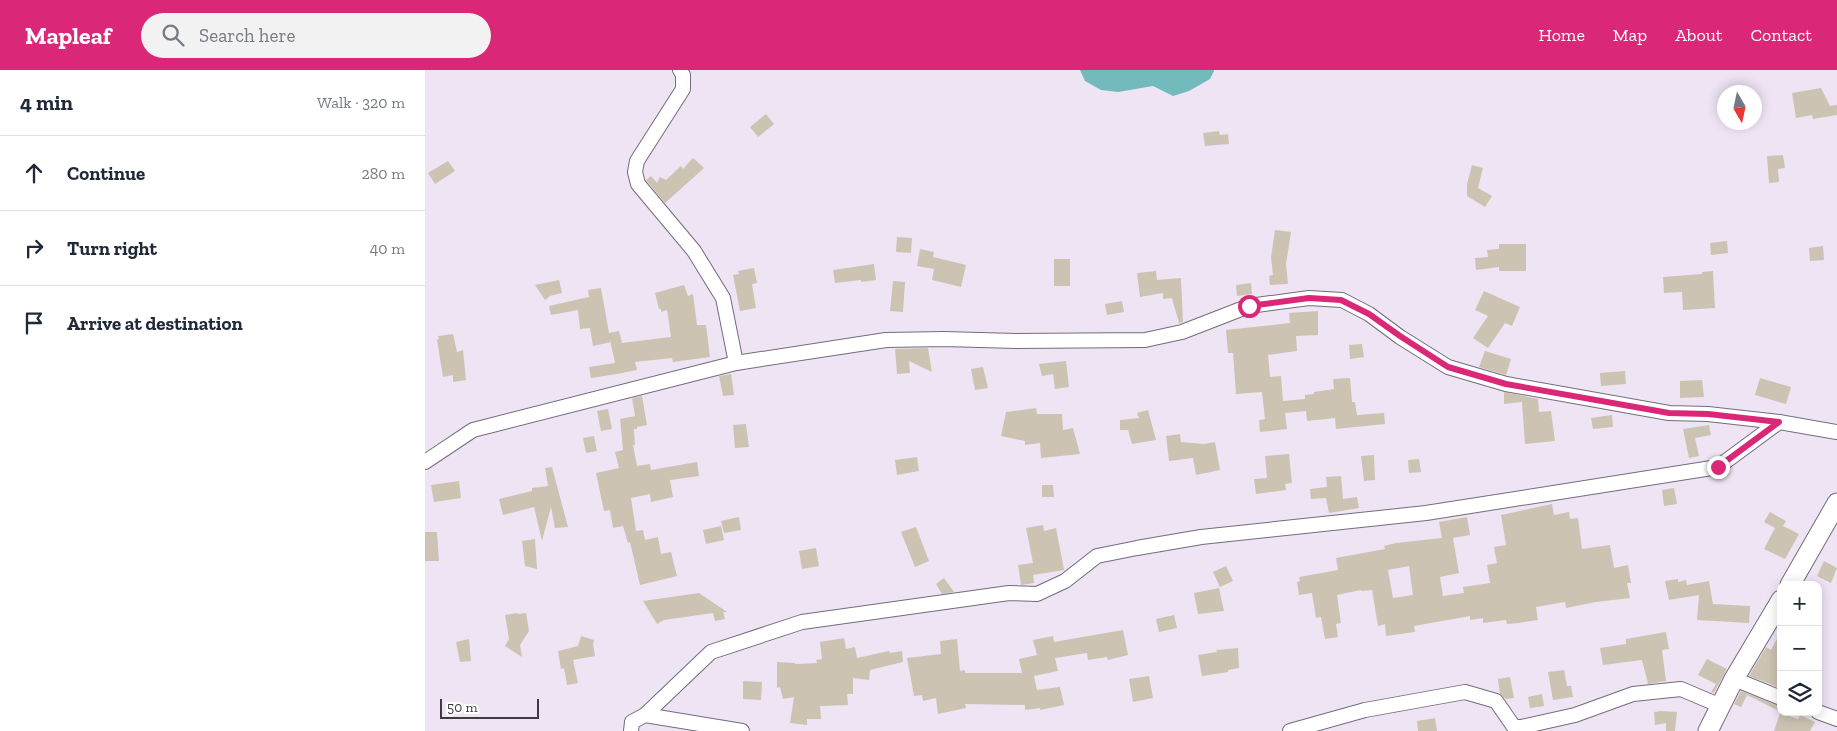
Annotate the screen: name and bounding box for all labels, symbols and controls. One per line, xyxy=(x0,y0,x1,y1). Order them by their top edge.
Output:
search box xyxy=(141,13,491,58)
text: Mapleaf xyxy=(25,21,111,50)
icon: search xyxy=(159,21,187,49)
text: Search here xyxy=(199,24,295,47)
text: Home xyxy=(1538,24,1585,46)
text: Map xyxy=(1613,24,1647,46)
text: About xyxy=(1675,24,1722,46)
text: Contact xyxy=(1750,24,1812,46)
north arrow xyxy=(1717,85,1762,130)
text: 4 min xyxy=(20,90,73,115)
text: Walk · 320 m xyxy=(317,93,405,112)
icon: ahead xyxy=(20,159,48,187)
text: Continue xyxy=(67,162,145,185)
text: 280 m xyxy=(361,164,405,183)
icon: right xyxy=(20,234,48,262)
text: Turn right xyxy=(67,237,157,260)
text: 40 m xyxy=(370,239,405,258)
route start xyxy=(1238,295,1261,318)
icon: arrive xyxy=(20,309,48,337)
text: Arrive at destination xyxy=(67,312,243,335)
route end xyxy=(1707,456,1730,479)
map controls xyxy=(1777,581,1822,716)
button: + xyxy=(1777,581,1822,626)
button: − xyxy=(1777,626,1822,671)
button: layers xyxy=(1777,671,1822,716)
scale bar xyxy=(440,696,539,719)
text: 50 m xyxy=(447,699,478,716)

